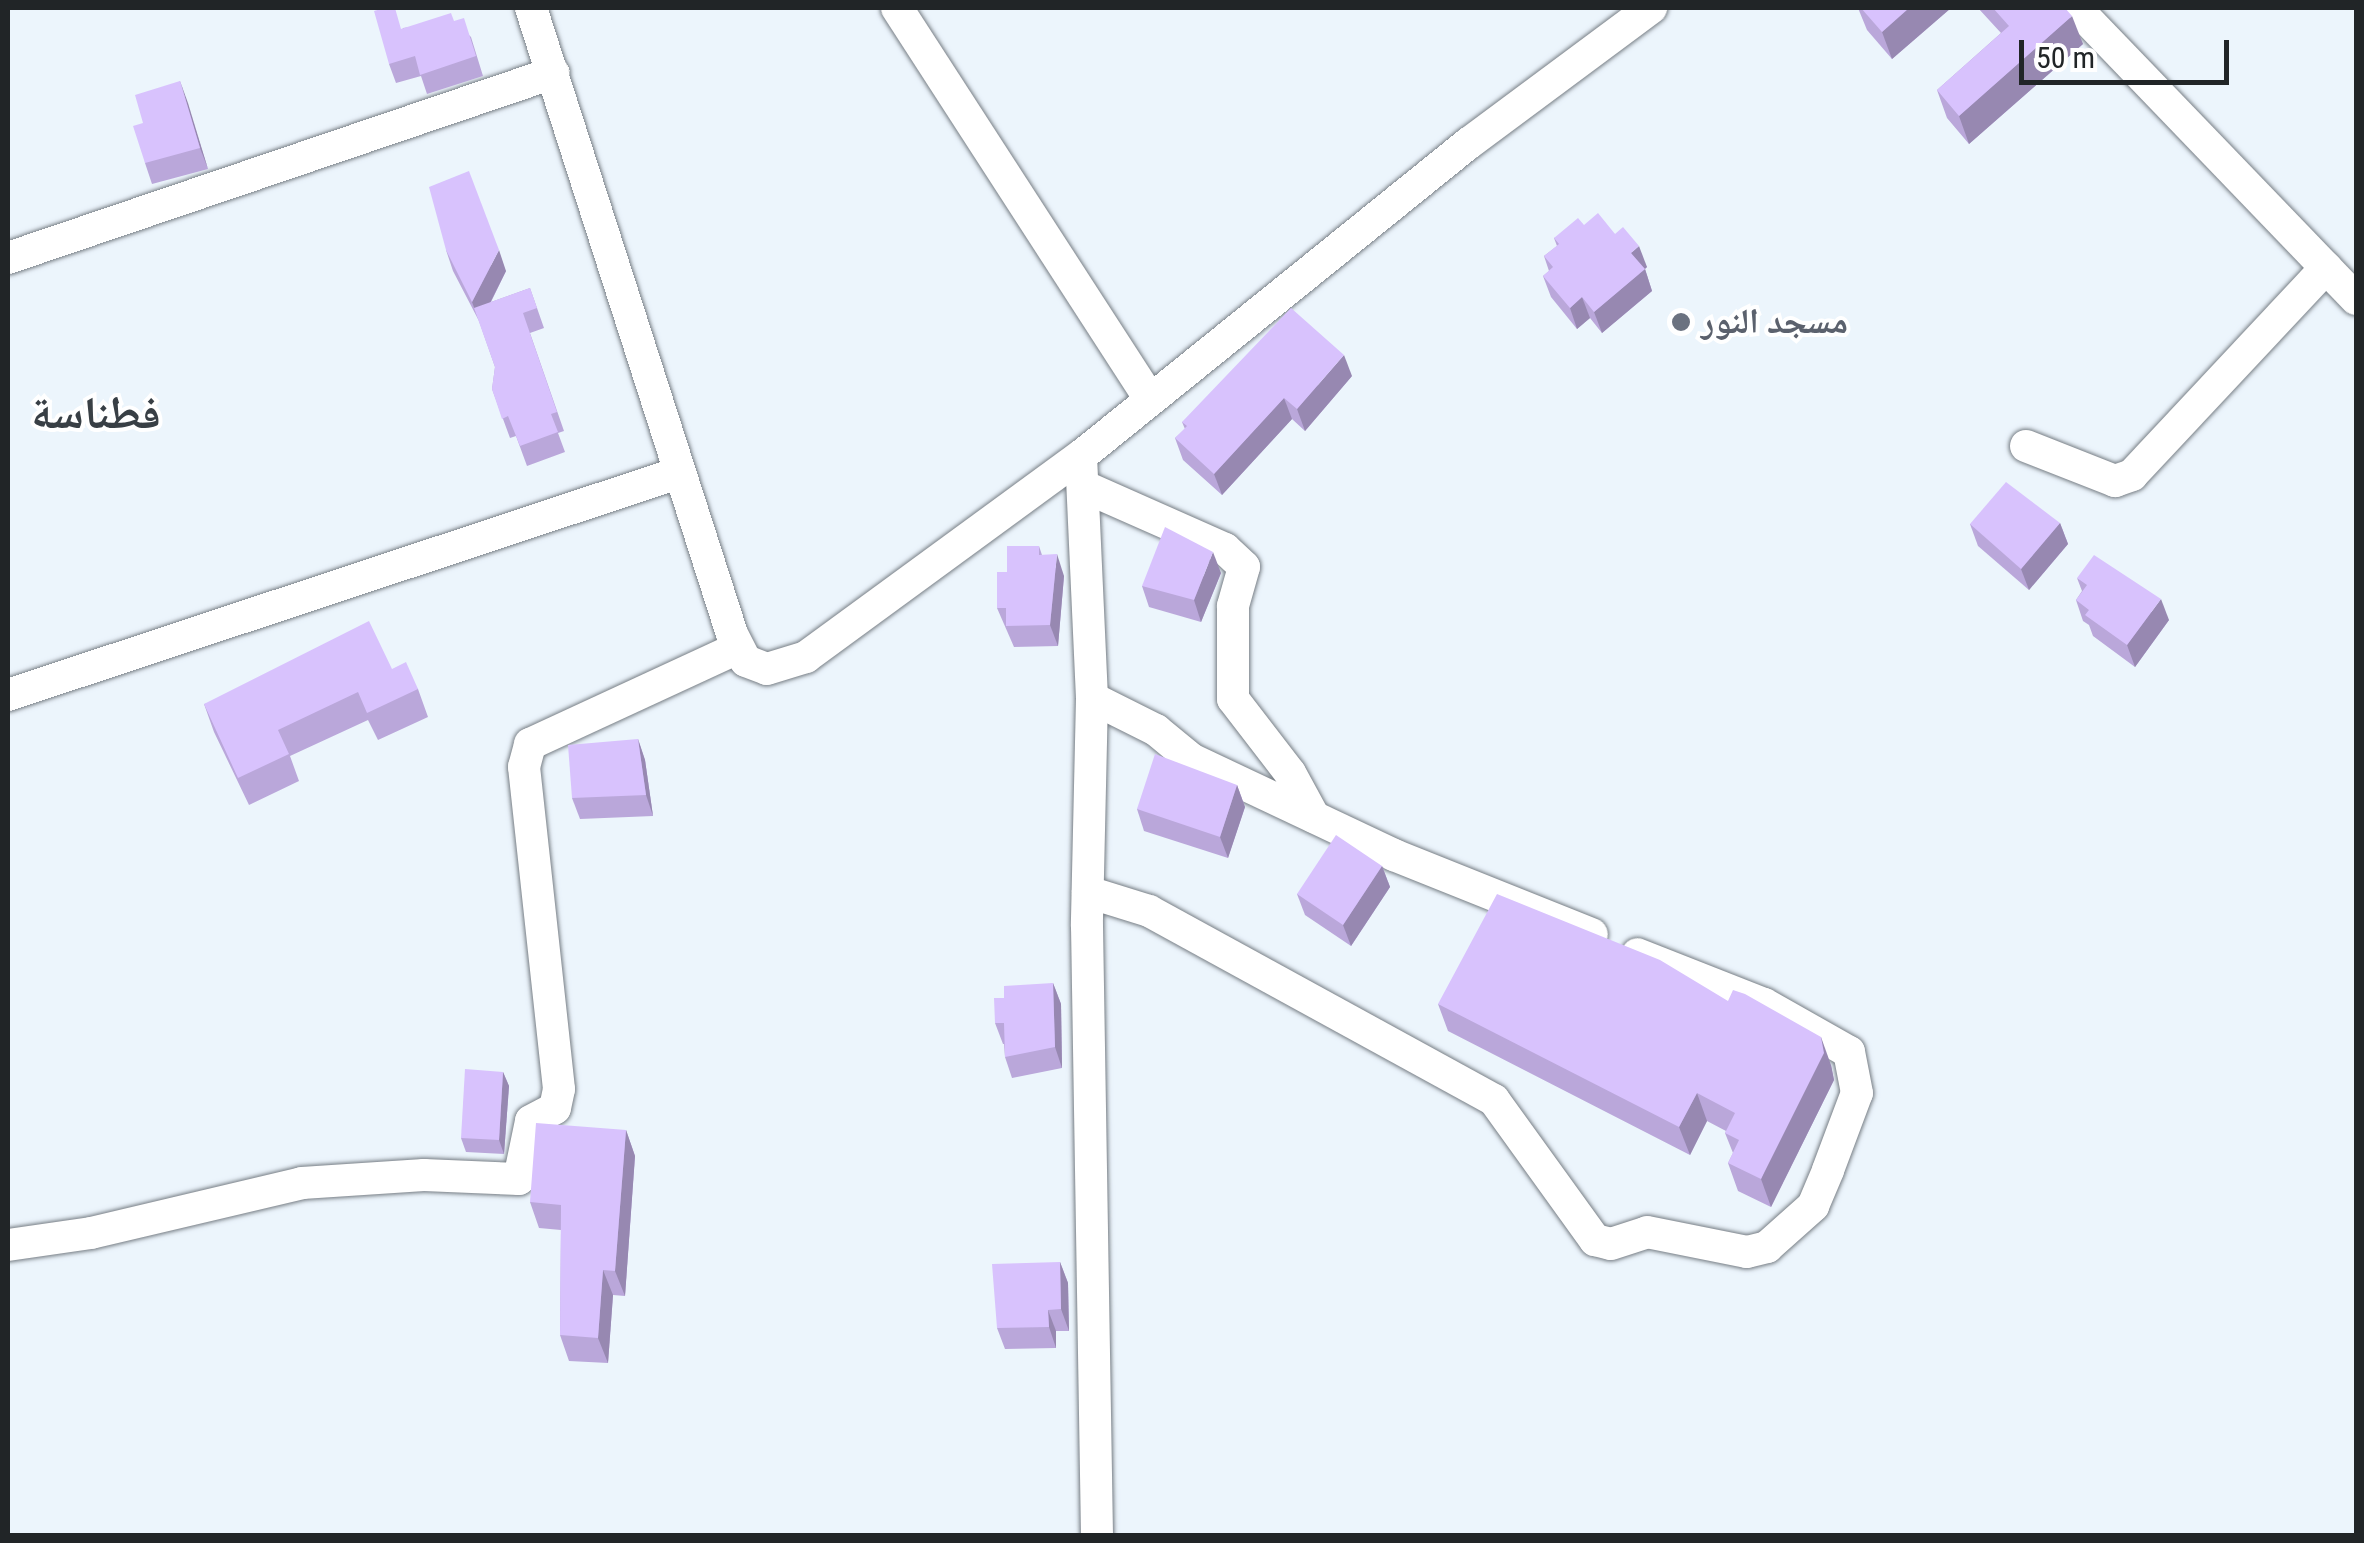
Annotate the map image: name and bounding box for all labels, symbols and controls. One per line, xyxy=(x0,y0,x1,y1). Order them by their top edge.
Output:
scale bar xyxy=(2024,20,2234,82)
text: 50 m xyxy=(2036,40,2095,75)
place label: مسجد النور xyxy=(1701,301,1848,343)
marker: مسجد النور xyxy=(1670,311,1692,333)
district label: فطناسة xyxy=(31,386,161,440)

